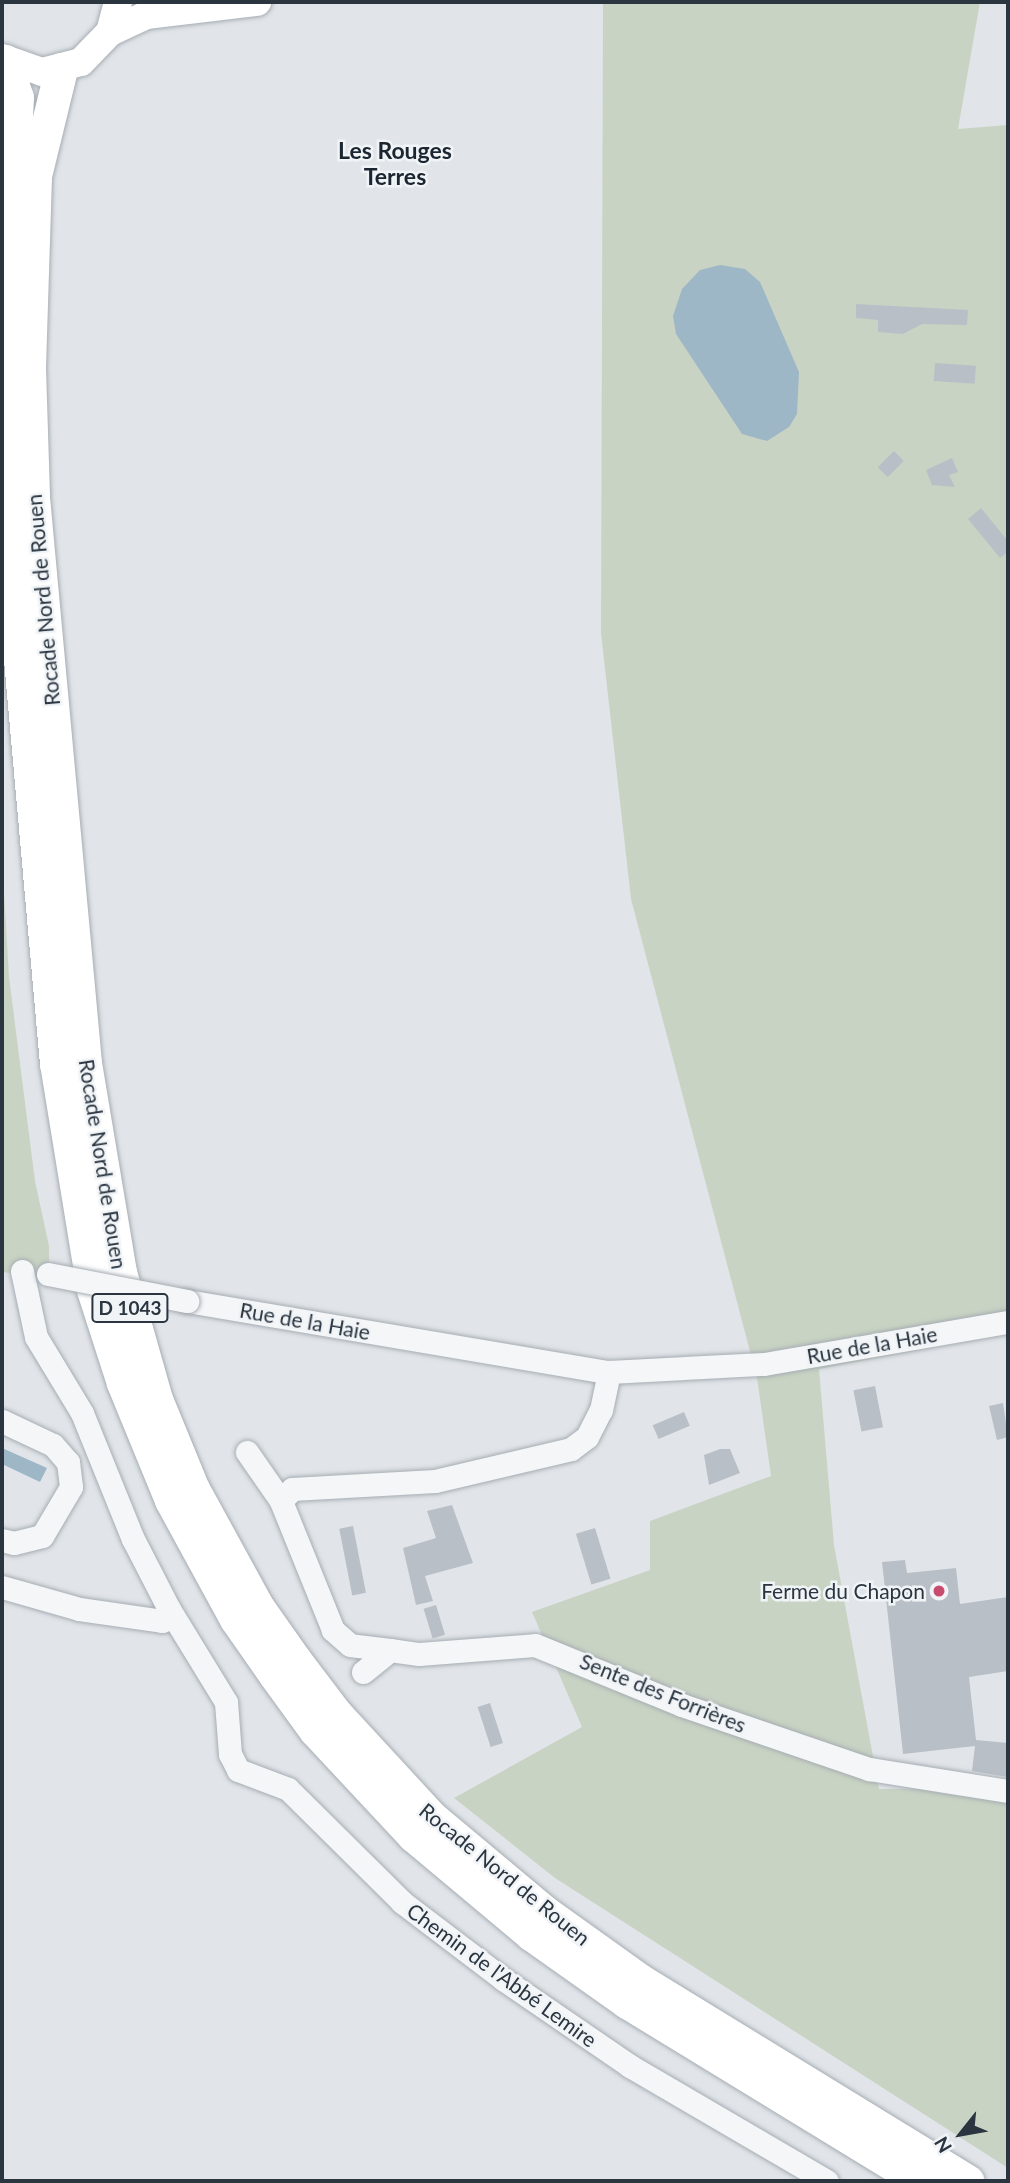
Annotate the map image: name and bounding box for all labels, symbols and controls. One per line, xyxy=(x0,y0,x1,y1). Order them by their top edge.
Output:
district label: Les Rouges Terres xyxy=(338,136,452,190)
street label: Rocade Nord de Rouen xyxy=(21,493,65,707)
street label: Rocade Nord de Rouen xyxy=(74,1057,132,1271)
road number: D 1043 xyxy=(90,1292,170,1324)
street label: Rue de la Haie xyxy=(238,1297,372,1345)
street label: Rue de la Haie xyxy=(805,1321,939,1369)
place label: Ferme du Chapon xyxy=(761,1578,925,1604)
marker: Ferme du Chapon xyxy=(931,1583,947,1599)
street label: Sente des Forrières xyxy=(576,1648,750,1738)
street label: Rocade Nord de Rouen xyxy=(415,1797,595,1951)
street label: Chemin de l'Abbé Lemire xyxy=(402,1898,602,2052)
north arrow xyxy=(926,2099,996,2169)
text: N xyxy=(929,2133,956,2157)

